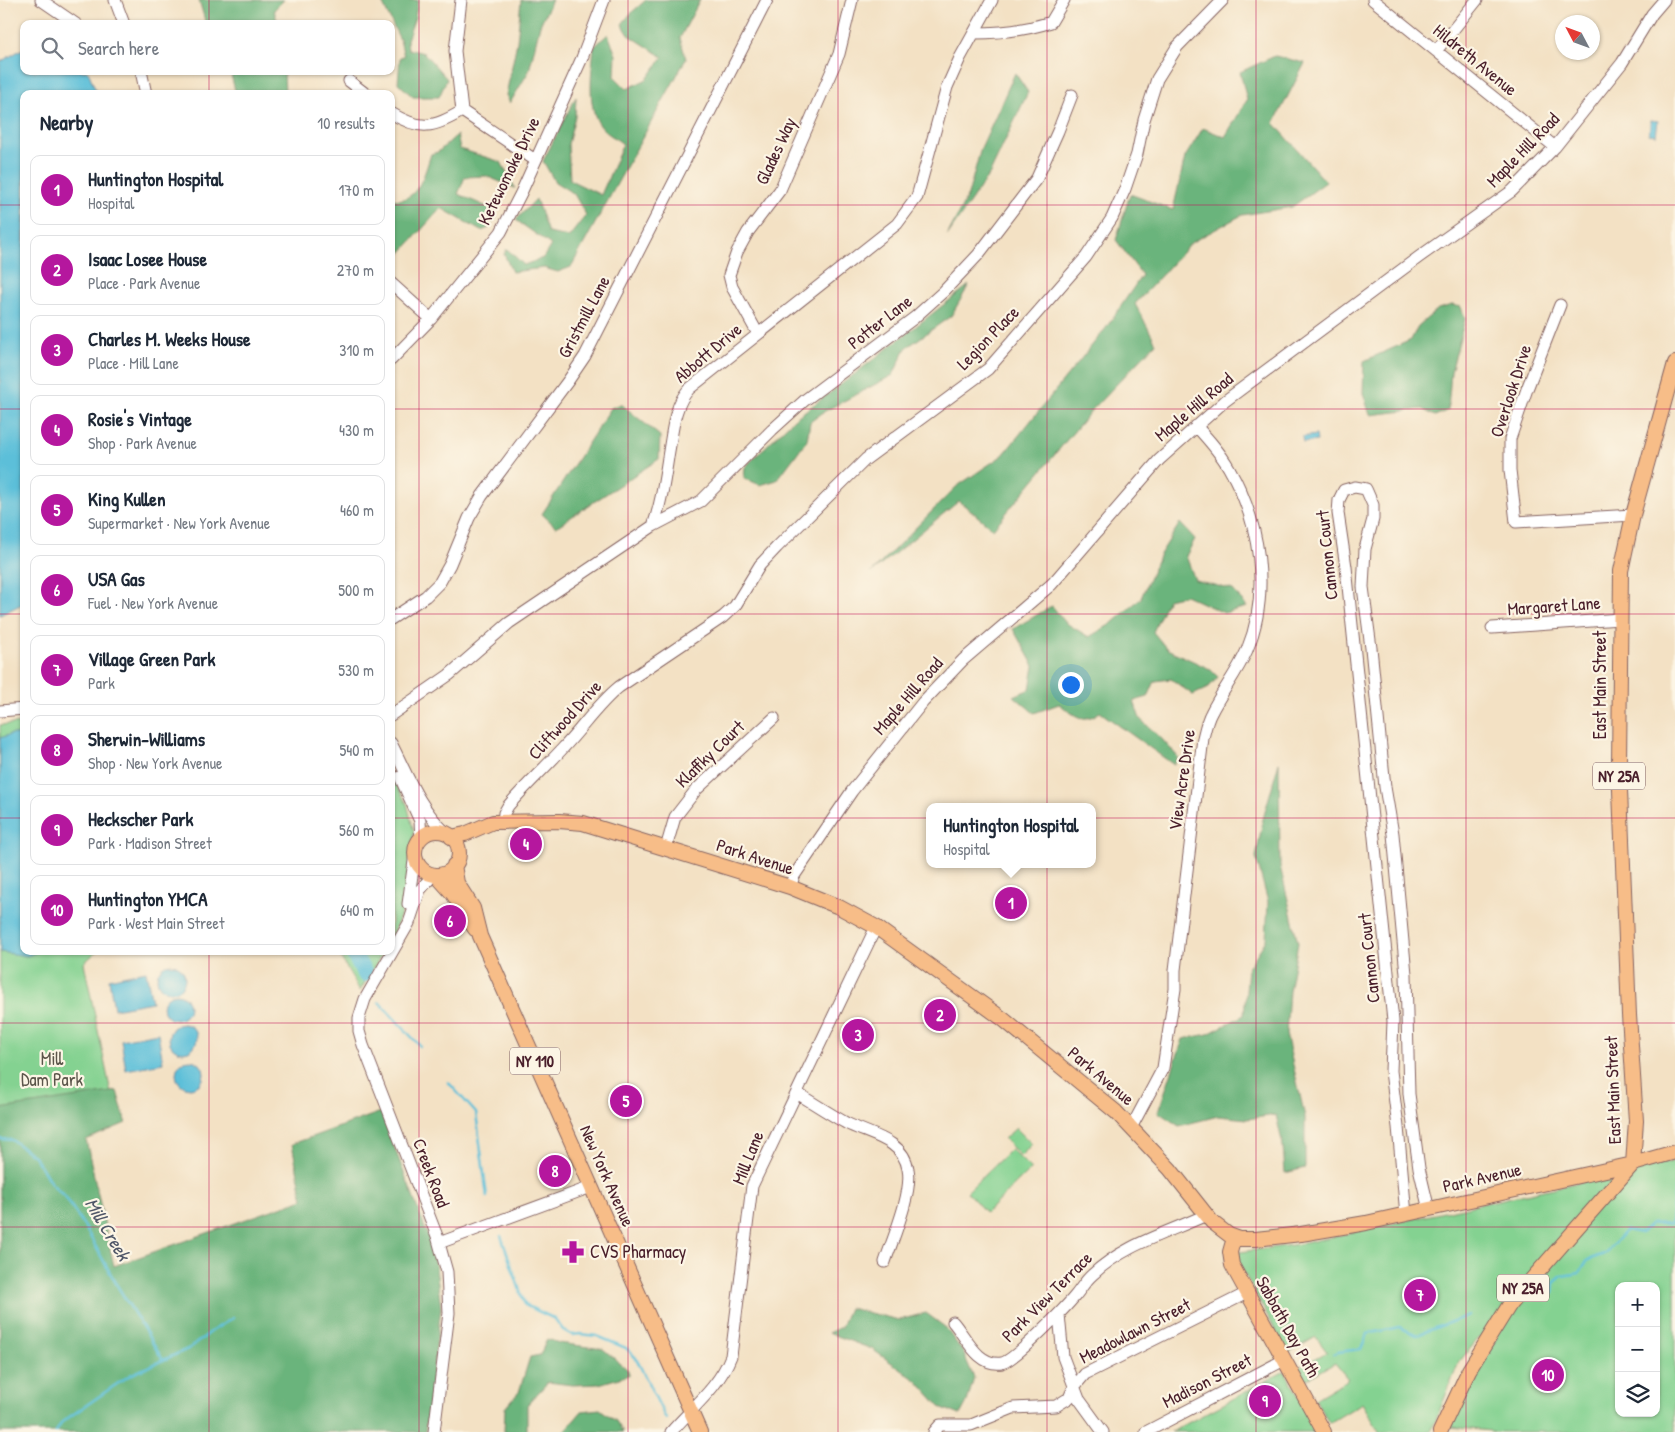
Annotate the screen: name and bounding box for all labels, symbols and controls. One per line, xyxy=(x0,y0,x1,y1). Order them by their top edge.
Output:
north arrow xyxy=(1555,15,1600,60)
street label: Hildreth Avenue xyxy=(1428,18,1523,101)
search box xyxy=(20,20,395,75)
icon: search xyxy=(38,34,66,62)
text: Search here xyxy=(78,35,159,61)
street label: Maple Hill Road xyxy=(1481,107,1565,193)
text: Nearby xyxy=(40,108,93,137)
text: 10 results xyxy=(317,112,375,134)
street label: Ketewomoke Drive xyxy=(472,112,546,229)
street label: Glades Way xyxy=(749,113,802,188)
text: Huntington Hospital xyxy=(88,166,223,192)
text: 1 xyxy=(54,179,60,201)
text: 170 m xyxy=(339,179,374,201)
text: Hospital xyxy=(88,192,135,214)
text: Isaac Losee House xyxy=(88,246,207,272)
text: 2 xyxy=(53,259,61,281)
text: 270 m xyxy=(337,259,374,281)
street label: Gristmill Lane xyxy=(551,271,616,362)
text: Place · Park Avenue xyxy=(88,272,200,294)
street label: Potter Lane xyxy=(842,288,917,355)
street label: Legion Place xyxy=(951,300,1024,375)
street label: Abbott Drive xyxy=(669,317,747,388)
text: Charles M. Weeks House xyxy=(88,326,251,352)
text: 3 xyxy=(53,339,61,361)
text: 310 m xyxy=(339,339,374,361)
street label: Overlook Drive xyxy=(1484,341,1537,440)
text: Place · Mill Lane xyxy=(88,352,179,374)
street label: Maple Hill Road xyxy=(1149,366,1238,447)
text: Rosie's Vintage xyxy=(88,406,192,432)
text: 4 xyxy=(54,419,60,441)
text: 430 m xyxy=(339,419,374,441)
text: Shop · Park Avenue xyxy=(88,432,197,454)
text: King Kullen xyxy=(88,486,165,512)
text: 5 xyxy=(54,499,60,521)
text: 460 m xyxy=(340,499,374,521)
street label: Cannon Court xyxy=(1309,508,1344,601)
text: Supermarket · New York Avenue xyxy=(88,512,270,534)
text: USA Gas xyxy=(88,566,145,592)
text: 6 xyxy=(54,579,60,601)
text: 500 m xyxy=(338,579,374,601)
street label: Margaret Lane xyxy=(1507,590,1601,621)
text: Fuel · New York Avenue xyxy=(88,592,218,614)
street label: East Main Street xyxy=(1587,630,1612,739)
text: Village Green Park xyxy=(88,646,215,672)
street label: Maple Hill Road xyxy=(867,651,948,740)
text: 7 xyxy=(53,659,61,681)
text: 530 m xyxy=(338,659,374,681)
text: Park xyxy=(88,672,115,694)
your location xyxy=(1058,672,1084,698)
street label: Cliftwood Drive xyxy=(522,674,607,765)
street label: Klaffky Court xyxy=(670,714,750,793)
text: Sherwin-Williams xyxy=(88,726,205,752)
street label: View Acre Drive xyxy=(1162,728,1201,832)
text: 8 xyxy=(54,739,60,761)
text: 540 m xyxy=(340,739,374,761)
text: Shop · New York Avenue xyxy=(88,752,222,774)
road number: NY 25A xyxy=(1593,762,1645,789)
popup xyxy=(926,803,1096,868)
text: Heckscher Park xyxy=(88,806,193,832)
text: Huntington Hospital xyxy=(943,812,1079,838)
text: 9 xyxy=(54,819,60,841)
text: 560 m xyxy=(339,819,374,841)
pin: 4 xyxy=(510,825,542,863)
text: Park · Madison Street xyxy=(88,832,212,854)
street label: Park Avenue xyxy=(713,832,797,881)
text: Hospital xyxy=(943,838,990,860)
pin: 1 xyxy=(995,884,1027,922)
text: Huntington YMCA xyxy=(88,886,207,912)
text: 10 xyxy=(51,899,63,921)
text: 640 m xyxy=(340,899,374,921)
pin: 6 xyxy=(434,902,466,940)
street label: Cannon Court xyxy=(1351,911,1386,1004)
text: Park · West Main Street xyxy=(88,912,224,934)
pin: 2 xyxy=(924,996,956,1034)
pin: 3 xyxy=(842,1016,874,1054)
street label: East Main Street xyxy=(1598,1035,1627,1145)
street label: Park Avenue xyxy=(1063,1040,1140,1111)
park label: Mill Dam Park xyxy=(21,1046,84,1092)
road number: NY 110 xyxy=(510,1048,560,1074)
pin: 5 xyxy=(610,1082,642,1120)
street label: New York Avenue xyxy=(574,1121,641,1230)
street label: Mill Lane xyxy=(726,1127,770,1188)
street label: Creek Road xyxy=(407,1135,456,1211)
pin: 8 xyxy=(539,1152,571,1190)
street label: Park Avenue xyxy=(1440,1156,1524,1199)
water label: Mill Creek xyxy=(79,1193,138,1267)
pharmacy icon: CVS Pharmacy xyxy=(560,1239,586,1265)
place label: CVS Pharmacy xyxy=(590,1239,687,1264)
street label: Park View Terrace xyxy=(996,1246,1097,1347)
street label: Sabbath Day Path xyxy=(1250,1272,1327,1382)
road number: NY 25A xyxy=(1497,1275,1549,1302)
pin: 7 xyxy=(1404,1276,1436,1314)
map controls xyxy=(1615,1282,1660,1417)
button: + xyxy=(1615,1282,1660,1327)
street label: Meadowlawn Street xyxy=(1075,1291,1195,1369)
button: − xyxy=(1615,1327,1660,1372)
street label: Madison Street xyxy=(1158,1347,1256,1414)
pin: 10 xyxy=(1532,1356,1564,1394)
button: layers xyxy=(1615,1372,1660,1417)
pin: 9 xyxy=(1249,1382,1281,1420)

